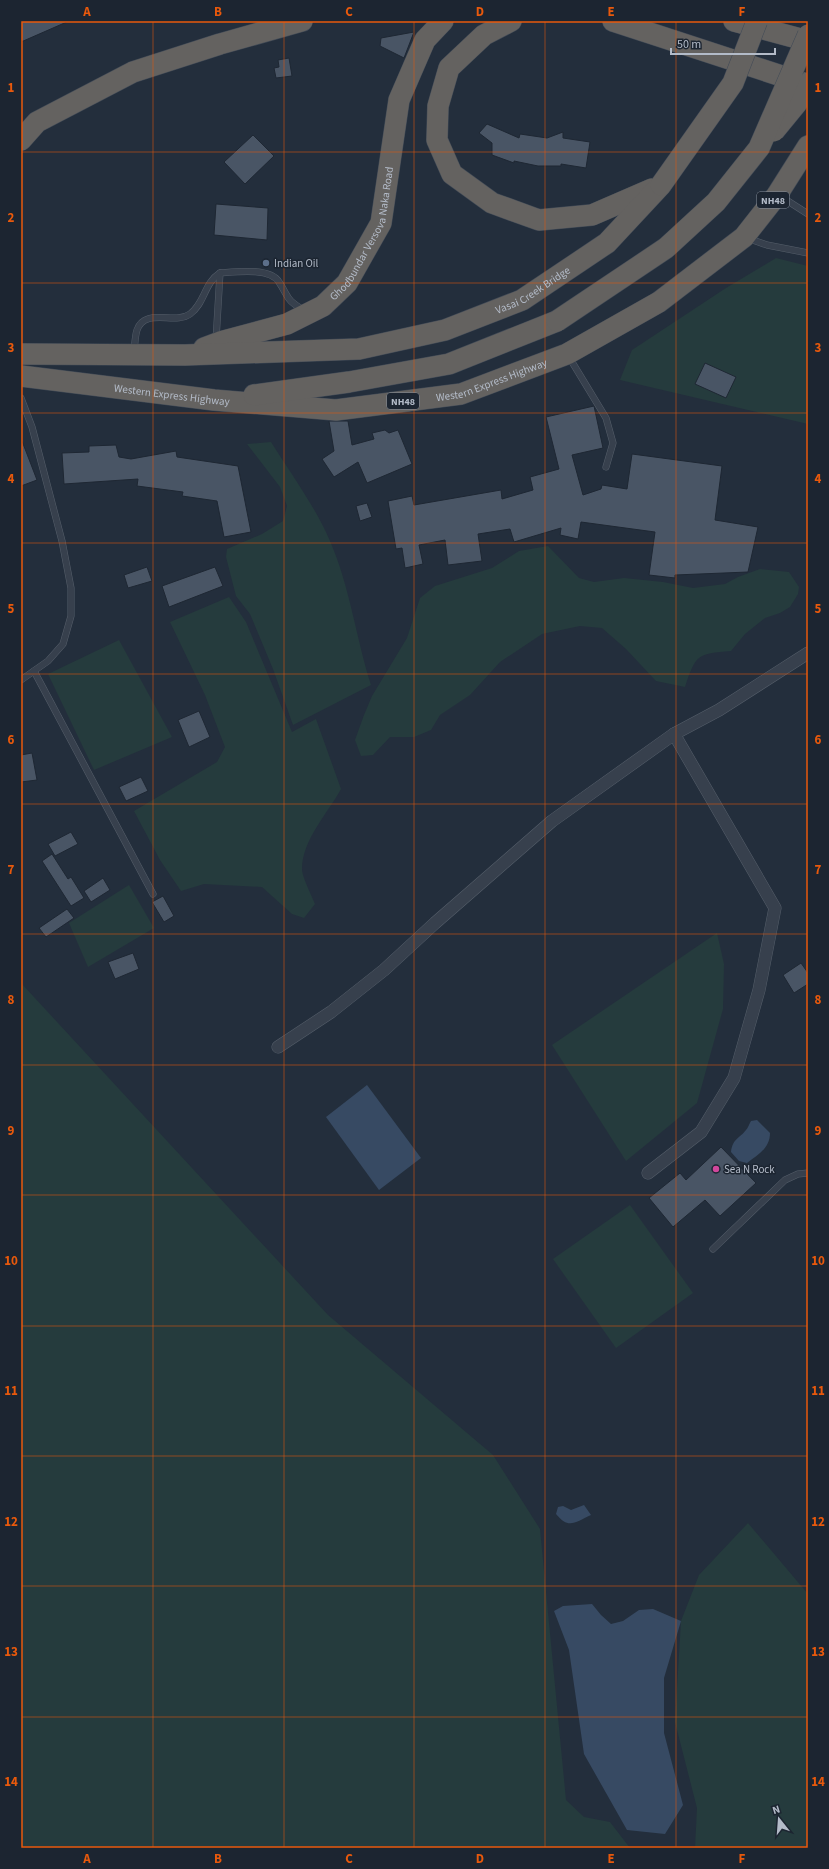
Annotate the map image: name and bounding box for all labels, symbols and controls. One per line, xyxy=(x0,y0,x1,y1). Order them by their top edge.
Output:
text: A xyxy=(82,3,91,21)
text: B xyxy=(214,3,222,21)
text: C xyxy=(345,3,353,21)
text: D xyxy=(476,3,484,21)
text: E xyxy=(607,3,615,21)
text: F xyxy=(739,3,746,21)
scale bar xyxy=(671,30,775,56)
text: 50 m xyxy=(677,36,701,53)
text: 1 xyxy=(8,79,15,97)
text: 1 xyxy=(815,79,822,97)
street label: Ghodbundar Versova Naka Road xyxy=(326,165,397,304)
road number: NH48 xyxy=(757,192,789,208)
text: 2 xyxy=(8,209,15,227)
text: 2 xyxy=(815,209,822,227)
place label: Indian Oil xyxy=(274,256,318,271)
marker: Indian Oil xyxy=(261,258,271,268)
street label: Vasai Creek Bridge xyxy=(493,262,574,318)
text: 3 xyxy=(8,339,15,357)
text: 3 xyxy=(815,339,822,357)
street label: Western Express Highway xyxy=(435,355,549,405)
street label: Western Express Highway xyxy=(113,381,230,409)
road number: NH48 xyxy=(387,393,419,409)
text: 4 xyxy=(8,470,15,488)
text: 4 xyxy=(815,470,822,488)
text: 5 xyxy=(8,600,15,618)
text: 5 xyxy=(815,600,822,618)
text: 6 xyxy=(8,731,15,749)
text: 6 xyxy=(815,731,822,749)
text: 7 xyxy=(8,861,15,879)
text: 7 xyxy=(815,861,822,879)
text: 8 xyxy=(8,991,15,1009)
text: 8 xyxy=(815,991,822,1009)
text: 9 xyxy=(8,1122,15,1140)
text: 9 xyxy=(815,1122,822,1140)
place label: Sea N Rock xyxy=(724,1162,775,1177)
marker: Sea N Rock xyxy=(711,1164,721,1174)
text: 10 xyxy=(4,1252,18,1270)
text: 10 xyxy=(811,1252,825,1270)
text: 11 xyxy=(4,1382,18,1400)
text: 11 xyxy=(811,1382,825,1400)
text: 12 xyxy=(4,1513,18,1531)
text: 12 xyxy=(811,1513,825,1531)
text: 13 xyxy=(4,1643,18,1661)
text: 13 xyxy=(811,1643,825,1661)
text: 14 xyxy=(4,1773,18,1791)
text: 14 xyxy=(811,1773,825,1791)
north arrow xyxy=(759,1799,799,1839)
text: N xyxy=(771,1802,782,1818)
text: A xyxy=(82,1850,91,1868)
text: B xyxy=(214,1850,222,1868)
text: C xyxy=(345,1850,353,1868)
text: D xyxy=(476,1850,484,1868)
text: E xyxy=(607,1850,615,1868)
text: F xyxy=(739,1850,746,1868)

